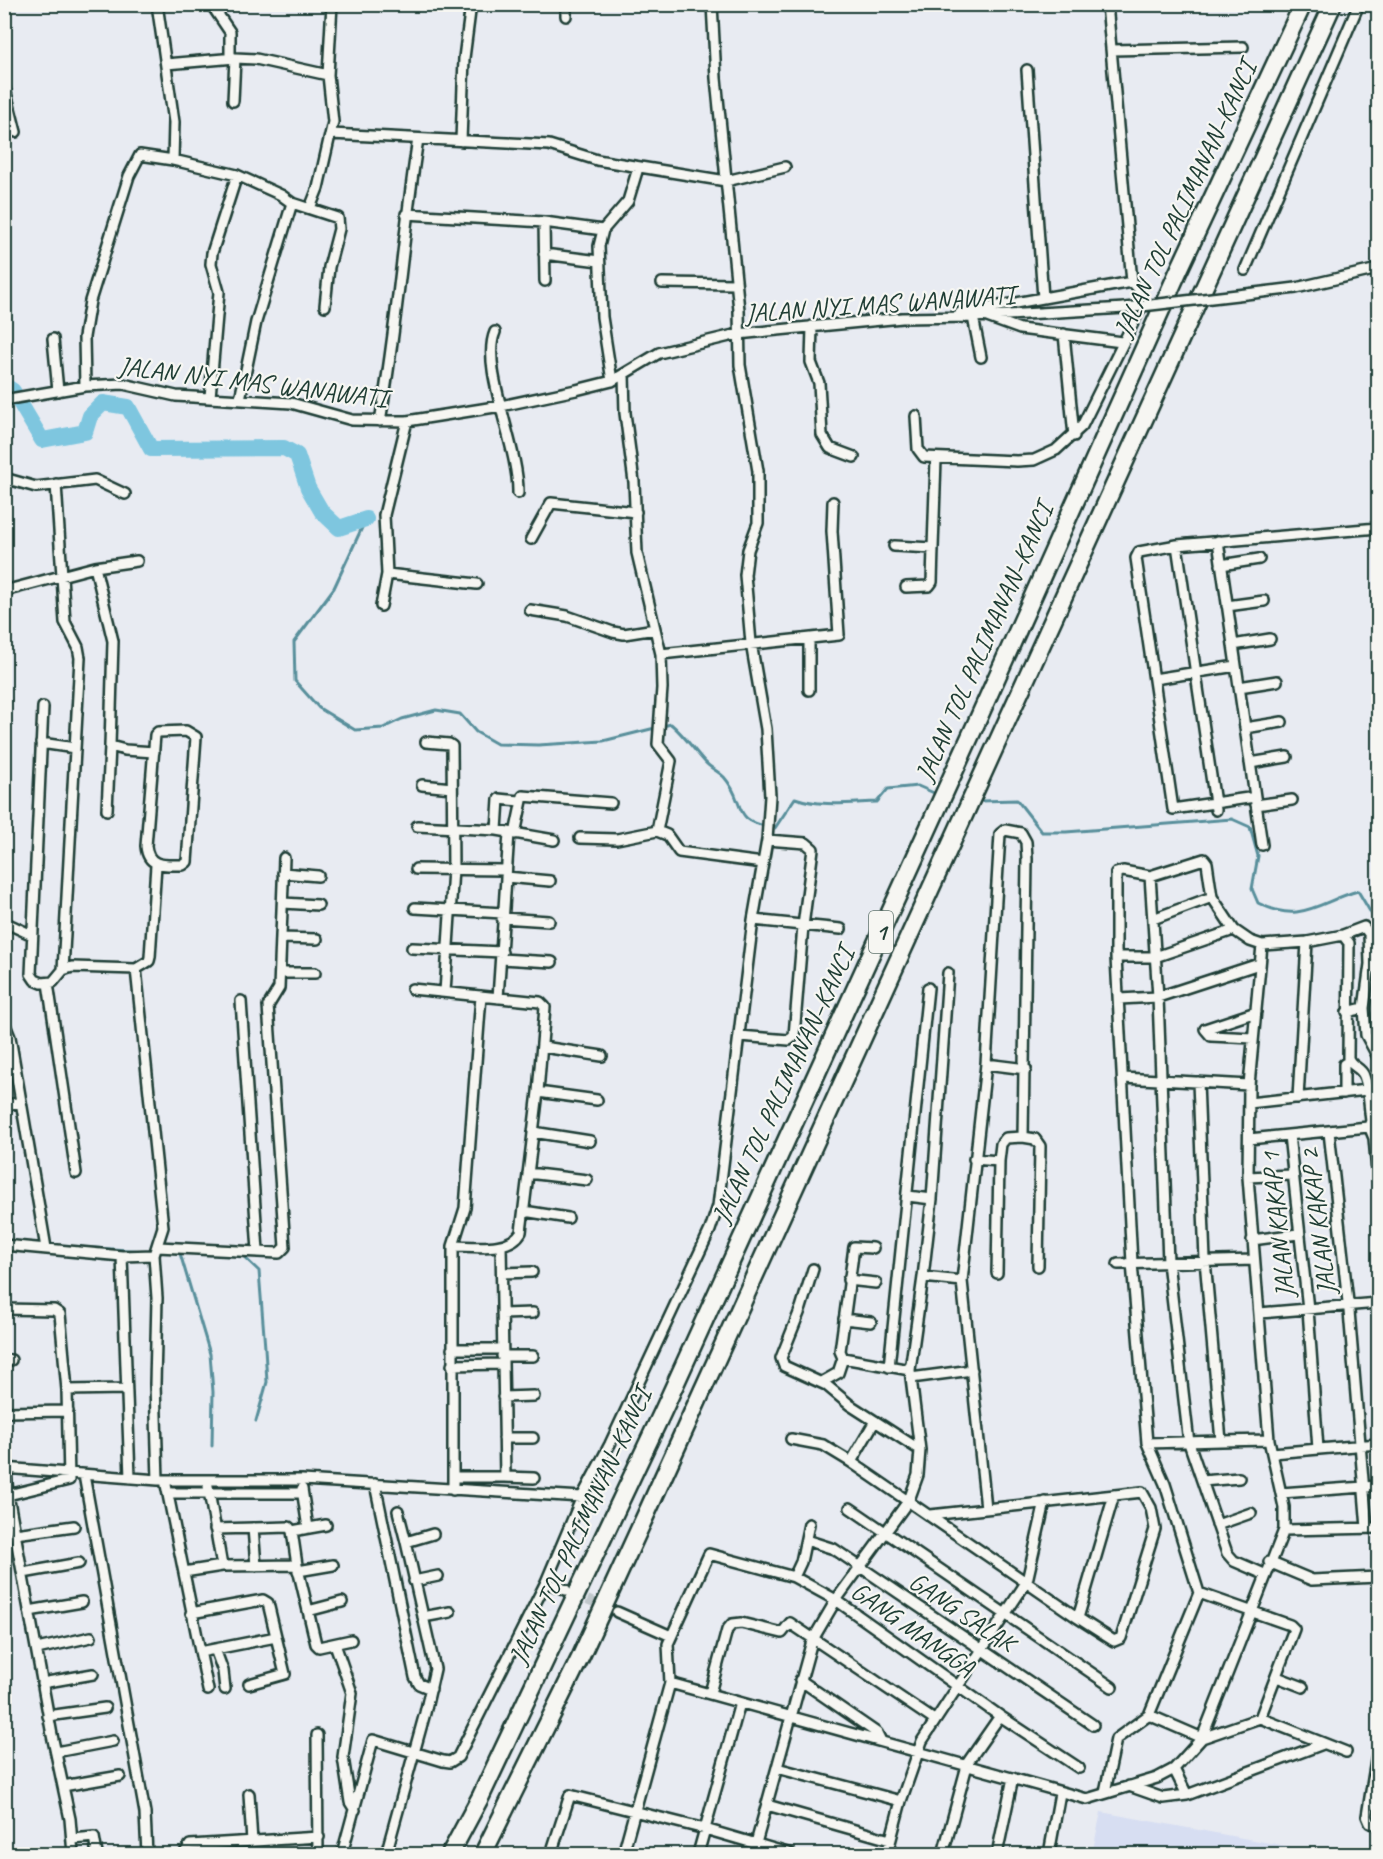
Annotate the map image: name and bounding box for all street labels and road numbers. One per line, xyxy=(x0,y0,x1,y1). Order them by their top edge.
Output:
street label: JALAN TOL PALIMANAN–KANCI xyxy=(1106,51,1266,344)
street label: JALAN NYI MAS WANAWATI xyxy=(742,278,1022,330)
street label: JALAN NYI MAS WANAWATI xyxy=(115,349,395,416)
street label: JALAN TOL PALIMANAN–KANCI xyxy=(907,493,1063,788)
road number: 1 xyxy=(869,911,893,953)
street label: JALAN TOL PALIMANAN–KANCI xyxy=(704,937,864,1230)
street label: JALAN KAKAP 2 xyxy=(1292,1145,1344,1299)
street label: JALAN KAKAP 1 xyxy=(1254,1149,1302,1302)
street label: JALAN TOL PALIMANAN–KANCI xyxy=(501,1378,661,1671)
street label: GANG SALAK xyxy=(903,1565,1025,1662)
street label: GANG MANGGA xyxy=(845,1574,982,1684)

